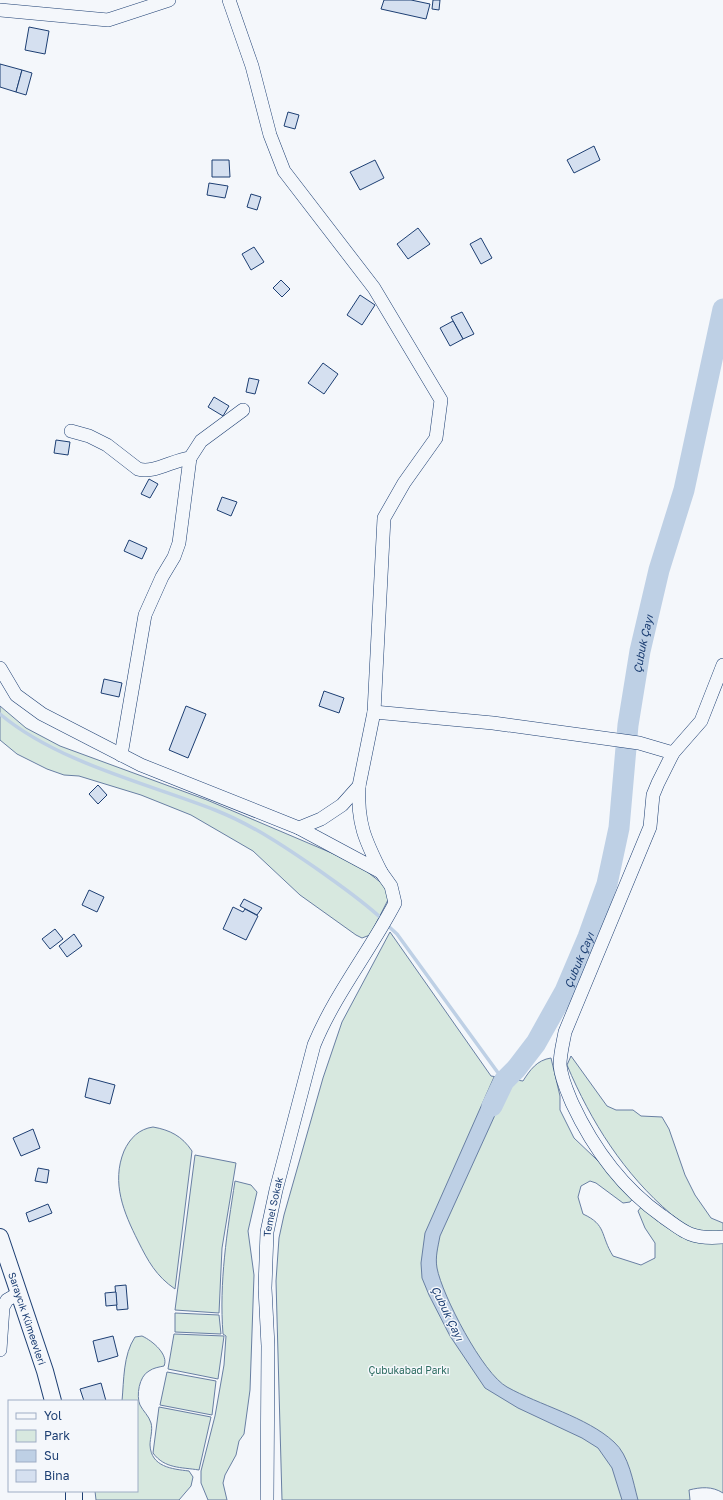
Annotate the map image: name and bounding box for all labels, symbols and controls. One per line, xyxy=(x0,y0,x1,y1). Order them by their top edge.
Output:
water label: Çubuk Çayı xyxy=(630,613,655,674)
water label: Çubuk Çayı xyxy=(561,929,596,990)
street label: Temel Sokak xyxy=(261,1175,285,1237)
street label: Saraycık Kümeevleri xyxy=(6,1271,49,1367)
water label: Çubuk Çayı xyxy=(428,1284,467,1344)
park label: Çubukabad Parkı xyxy=(368,1364,450,1376)
legend xyxy=(8,1400,138,1492)
text: Yol xyxy=(44,1408,62,1423)
text: Park xyxy=(44,1428,70,1443)
text: Su xyxy=(44,1448,59,1463)
text: Bina xyxy=(44,1468,69,1483)

